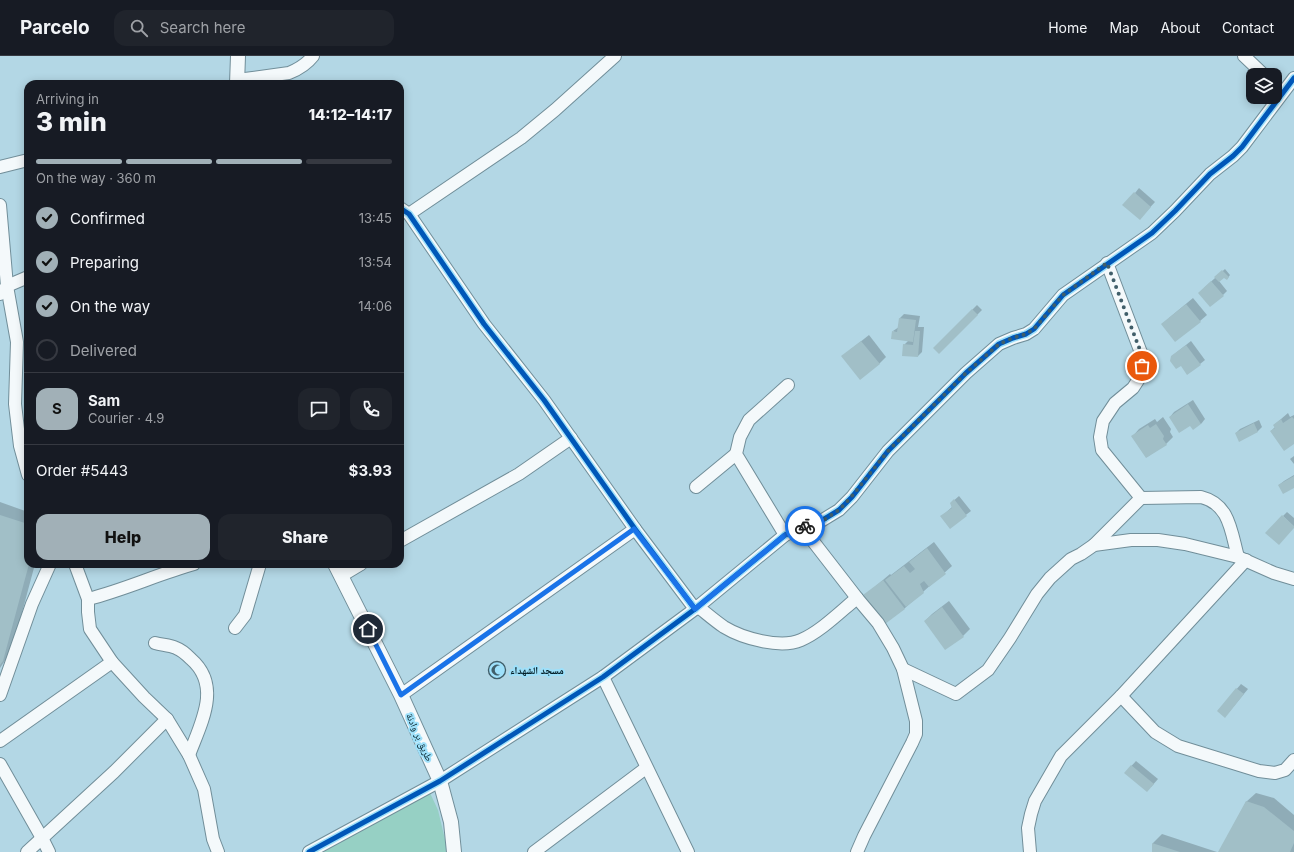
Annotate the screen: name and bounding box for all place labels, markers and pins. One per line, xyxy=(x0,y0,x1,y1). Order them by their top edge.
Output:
pin xyxy=(1125,349,1159,383)
pin xyxy=(351,612,385,646)
mosque icon: مسجد الشهداء xyxy=(487,660,507,680)
place label: مسجد الشهداء xyxy=(510,664,564,676)

